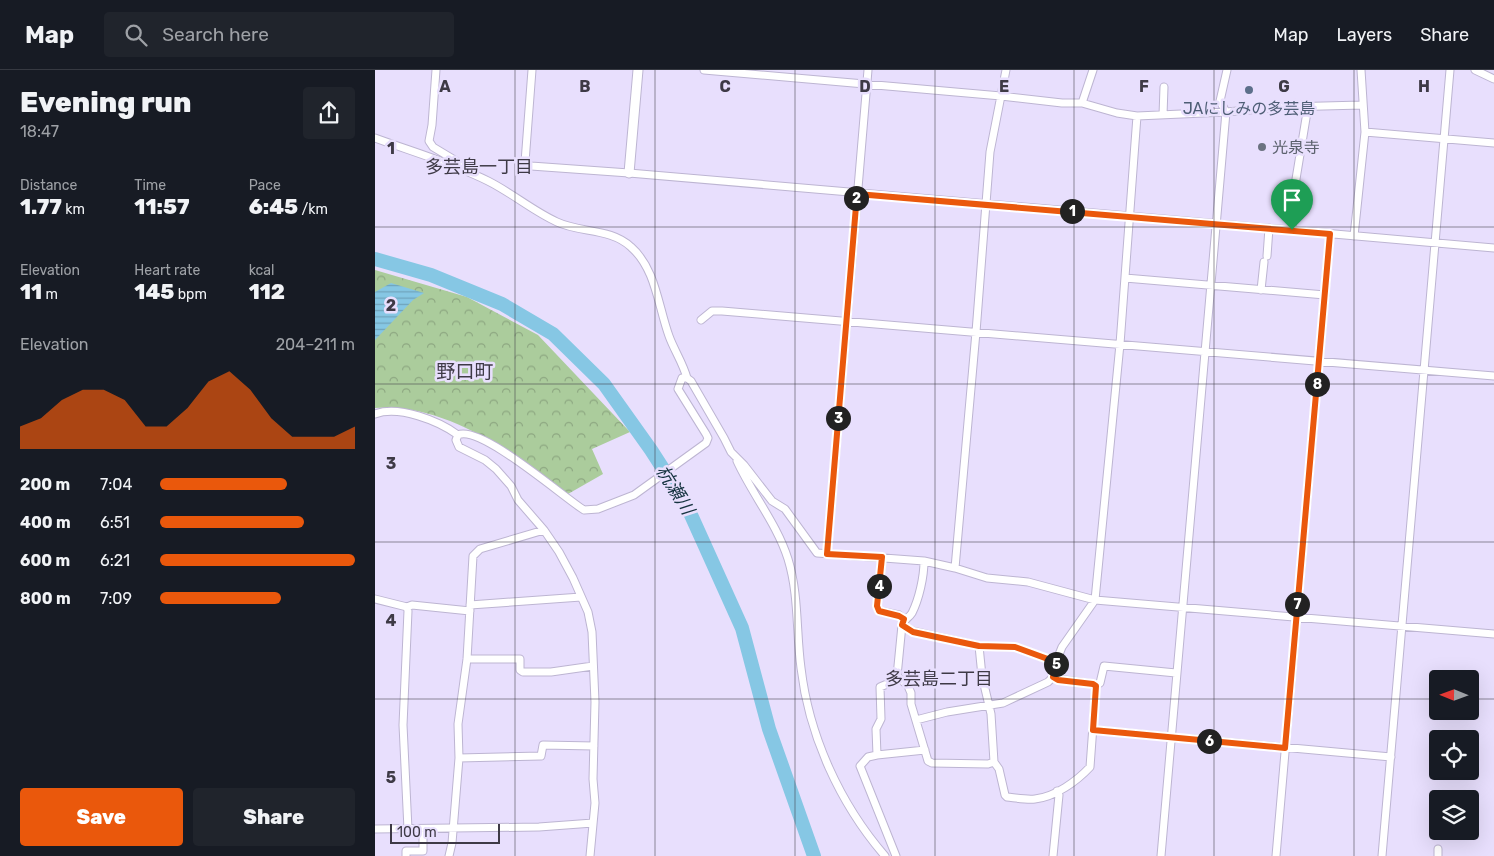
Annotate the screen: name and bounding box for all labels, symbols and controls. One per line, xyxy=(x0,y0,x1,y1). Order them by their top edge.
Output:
search box xyxy=(104,12,454,57)
text: Map xyxy=(25,21,74,49)
icon: search xyxy=(122,21,150,49)
text: Search here xyxy=(162,23,269,46)
text: Map xyxy=(1274,24,1309,46)
text: Layers xyxy=(1337,24,1392,46)
text: Share xyxy=(1420,24,1469,46)
text: A xyxy=(439,77,451,96)
text: B xyxy=(579,77,591,96)
text: C xyxy=(719,77,731,96)
text: D xyxy=(859,77,871,96)
text: E xyxy=(999,77,1009,96)
text: F xyxy=(1139,77,1149,96)
text: G xyxy=(1278,77,1290,96)
text: H xyxy=(1418,77,1430,96)
marker: JAにしみの多芸島 xyxy=(1243,84,1255,96)
text: Evening run xyxy=(20,86,191,119)
button: share xyxy=(303,87,355,139)
place label: JAにしみの多芸島 xyxy=(1183,99,1315,118)
text: 18:47 xyxy=(20,122,59,141)
place label: 光泉寺 xyxy=(1272,138,1320,157)
text: 1 xyxy=(387,139,395,158)
marker: 光泉寺 xyxy=(1256,141,1268,153)
district label: 多芸島一丁目 xyxy=(425,156,533,178)
text: Distance xyxy=(20,177,77,194)
text: Time xyxy=(134,177,166,194)
text: Pace xyxy=(249,177,281,194)
pin xyxy=(1271,179,1313,230)
pin: 2 xyxy=(843,186,869,210)
icon: arrive xyxy=(1278,186,1306,214)
text: 2 xyxy=(852,190,861,207)
text: 1.77 xyxy=(20,194,62,219)
text: 11:57 xyxy=(134,194,190,219)
text: 6:45 xyxy=(249,194,298,219)
pin: 1 xyxy=(1059,198,1085,224)
text: km xyxy=(62,201,85,218)
text: /km xyxy=(298,201,328,218)
text: 1 xyxy=(1069,203,1076,220)
text: Elevation xyxy=(20,262,80,279)
text: Heart rate xyxy=(134,262,200,279)
text: kcal xyxy=(249,262,274,279)
text: 11 xyxy=(20,279,42,304)
text: 145 xyxy=(134,279,174,304)
text: 112 xyxy=(249,279,285,304)
text: m xyxy=(42,286,58,303)
text: bpm xyxy=(174,286,207,303)
text: 2 xyxy=(386,296,396,315)
text: Elevation xyxy=(20,335,89,354)
text: 204–211 m xyxy=(276,335,355,354)
district label: 野口町 xyxy=(436,360,494,383)
pin: 8 xyxy=(1305,372,1329,396)
text: 8 xyxy=(1313,376,1322,393)
pin: 3 xyxy=(825,406,851,430)
text: 3 xyxy=(834,410,843,427)
text: 3 xyxy=(386,454,396,473)
water label: 杭瀬川 xyxy=(651,461,700,520)
text: 200 m xyxy=(20,475,70,494)
text: 7:04 xyxy=(100,475,132,494)
text: 400 m xyxy=(20,513,71,532)
text: 6:51 xyxy=(100,513,130,532)
text: 600 m xyxy=(20,551,70,570)
text: 6:21 xyxy=(100,551,130,570)
pin: 4 xyxy=(867,574,891,598)
text: 4 xyxy=(875,578,884,595)
text: 800 m xyxy=(20,589,71,608)
text: 7:09 xyxy=(100,589,132,608)
pin: 7 xyxy=(1285,592,1309,616)
text: 7 xyxy=(1293,596,1302,613)
text: 4 xyxy=(386,611,397,630)
pin: 5 xyxy=(1043,652,1069,676)
text: 5 xyxy=(1052,656,1061,673)
district label: 多芸島二丁目 xyxy=(885,668,993,690)
north arrow xyxy=(1429,670,1479,720)
map controls xyxy=(1429,670,1479,840)
pin: 6 xyxy=(1197,728,1221,754)
button: locate xyxy=(1429,730,1479,780)
text: 6 xyxy=(1205,733,1214,750)
text: 5 xyxy=(386,768,396,787)
button: Save xyxy=(20,788,183,846)
button: Share xyxy=(193,788,355,846)
button: layers xyxy=(1429,790,1479,840)
scale bar xyxy=(390,821,500,844)
text: 100 m xyxy=(397,824,437,841)

